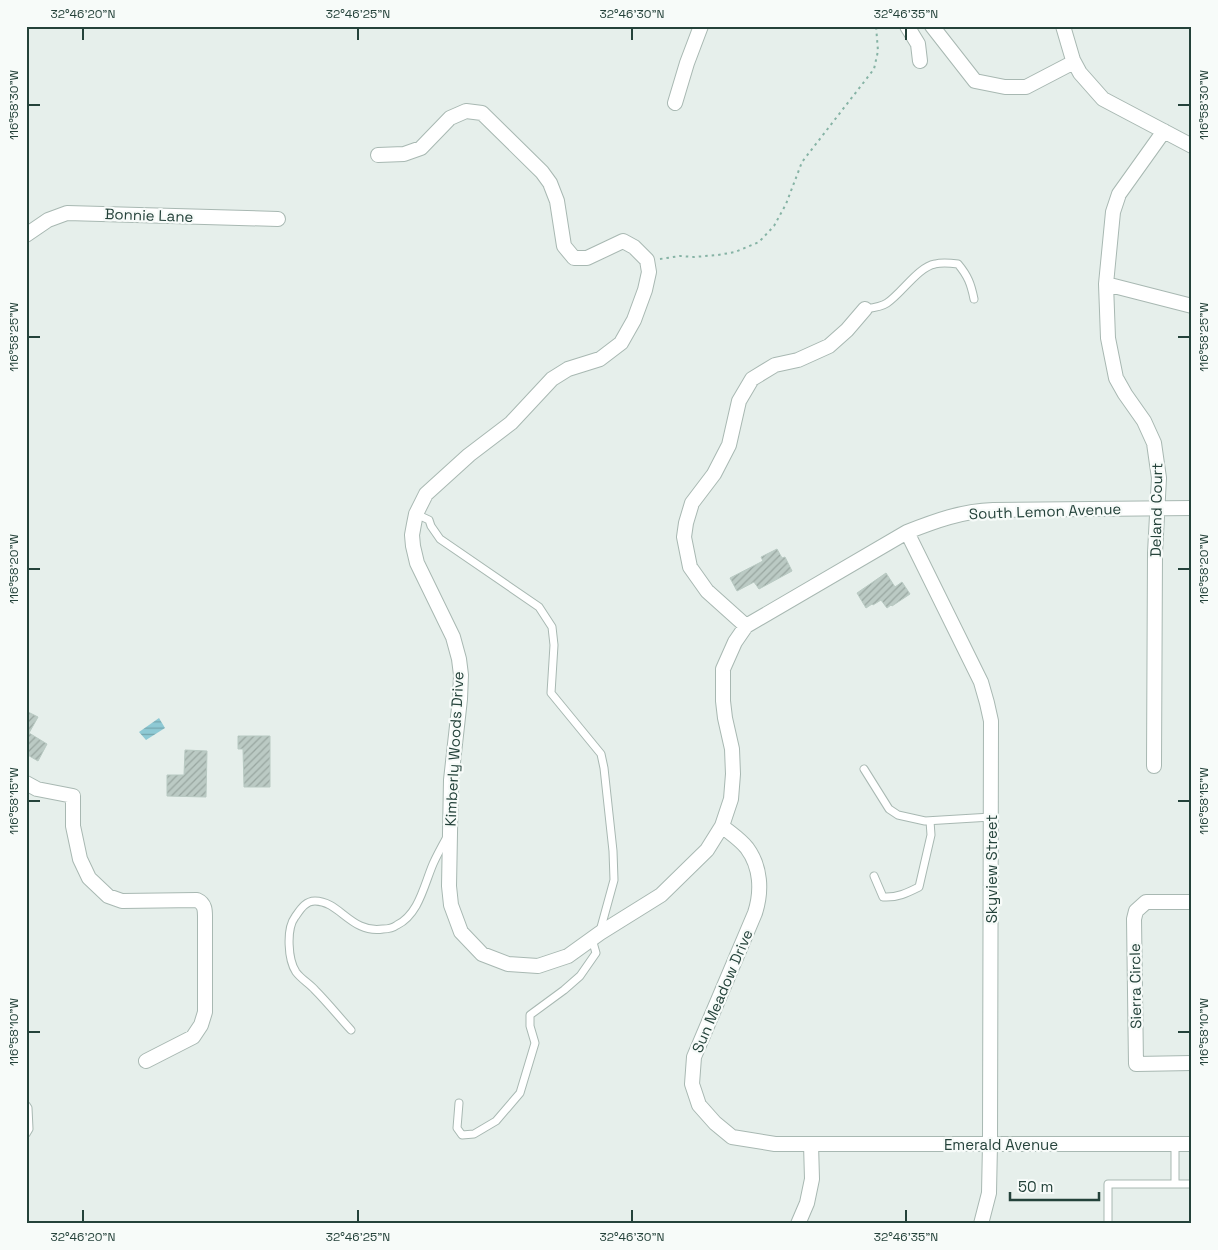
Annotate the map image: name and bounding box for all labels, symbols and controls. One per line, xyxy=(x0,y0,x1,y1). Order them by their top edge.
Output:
text: 32°46'20"N xyxy=(51,6,115,22)
text: 32°46'25"N xyxy=(326,6,390,22)
text: 32°46'30"N xyxy=(600,6,664,22)
text: 32°46'35"N xyxy=(874,6,938,22)
text: 116°58'30"W xyxy=(6,69,22,140)
text: 116°58'30"W xyxy=(1196,69,1212,140)
street label: Bonnie Lane xyxy=(104,204,194,226)
text: 116°58'25"W xyxy=(6,302,22,372)
text: 116°58'25"W xyxy=(1196,302,1212,372)
street label: Deland Court xyxy=(1146,463,1166,557)
street label: South Lemon Avenue xyxy=(968,499,1122,523)
text: 116°58'20"W xyxy=(6,533,22,604)
text: 116°58'20"W xyxy=(1196,533,1212,604)
street label: Kimberly Woods Drive xyxy=(440,671,468,827)
text: 116°58'15"W xyxy=(6,767,22,835)
text: 116°58'15"W xyxy=(1196,767,1212,835)
street label: Skyview Street xyxy=(982,815,1001,923)
street label: Sun Meadow Drive xyxy=(687,926,757,1056)
street label: Sierra Circle xyxy=(1125,943,1145,1029)
text: 116°58'10"W xyxy=(6,998,22,1066)
text: 116°58'10"W xyxy=(1196,998,1212,1066)
street label: Emerald Avenue xyxy=(944,1135,1058,1154)
scale bar xyxy=(1010,1170,1099,1202)
text: 50 m xyxy=(1018,1177,1053,1196)
text: 32°46'20"N xyxy=(51,1229,115,1245)
text: 32°46'25"N xyxy=(326,1229,390,1245)
text: 32°46'30"N xyxy=(600,1229,664,1245)
text: 32°46'35"N xyxy=(874,1229,938,1245)

